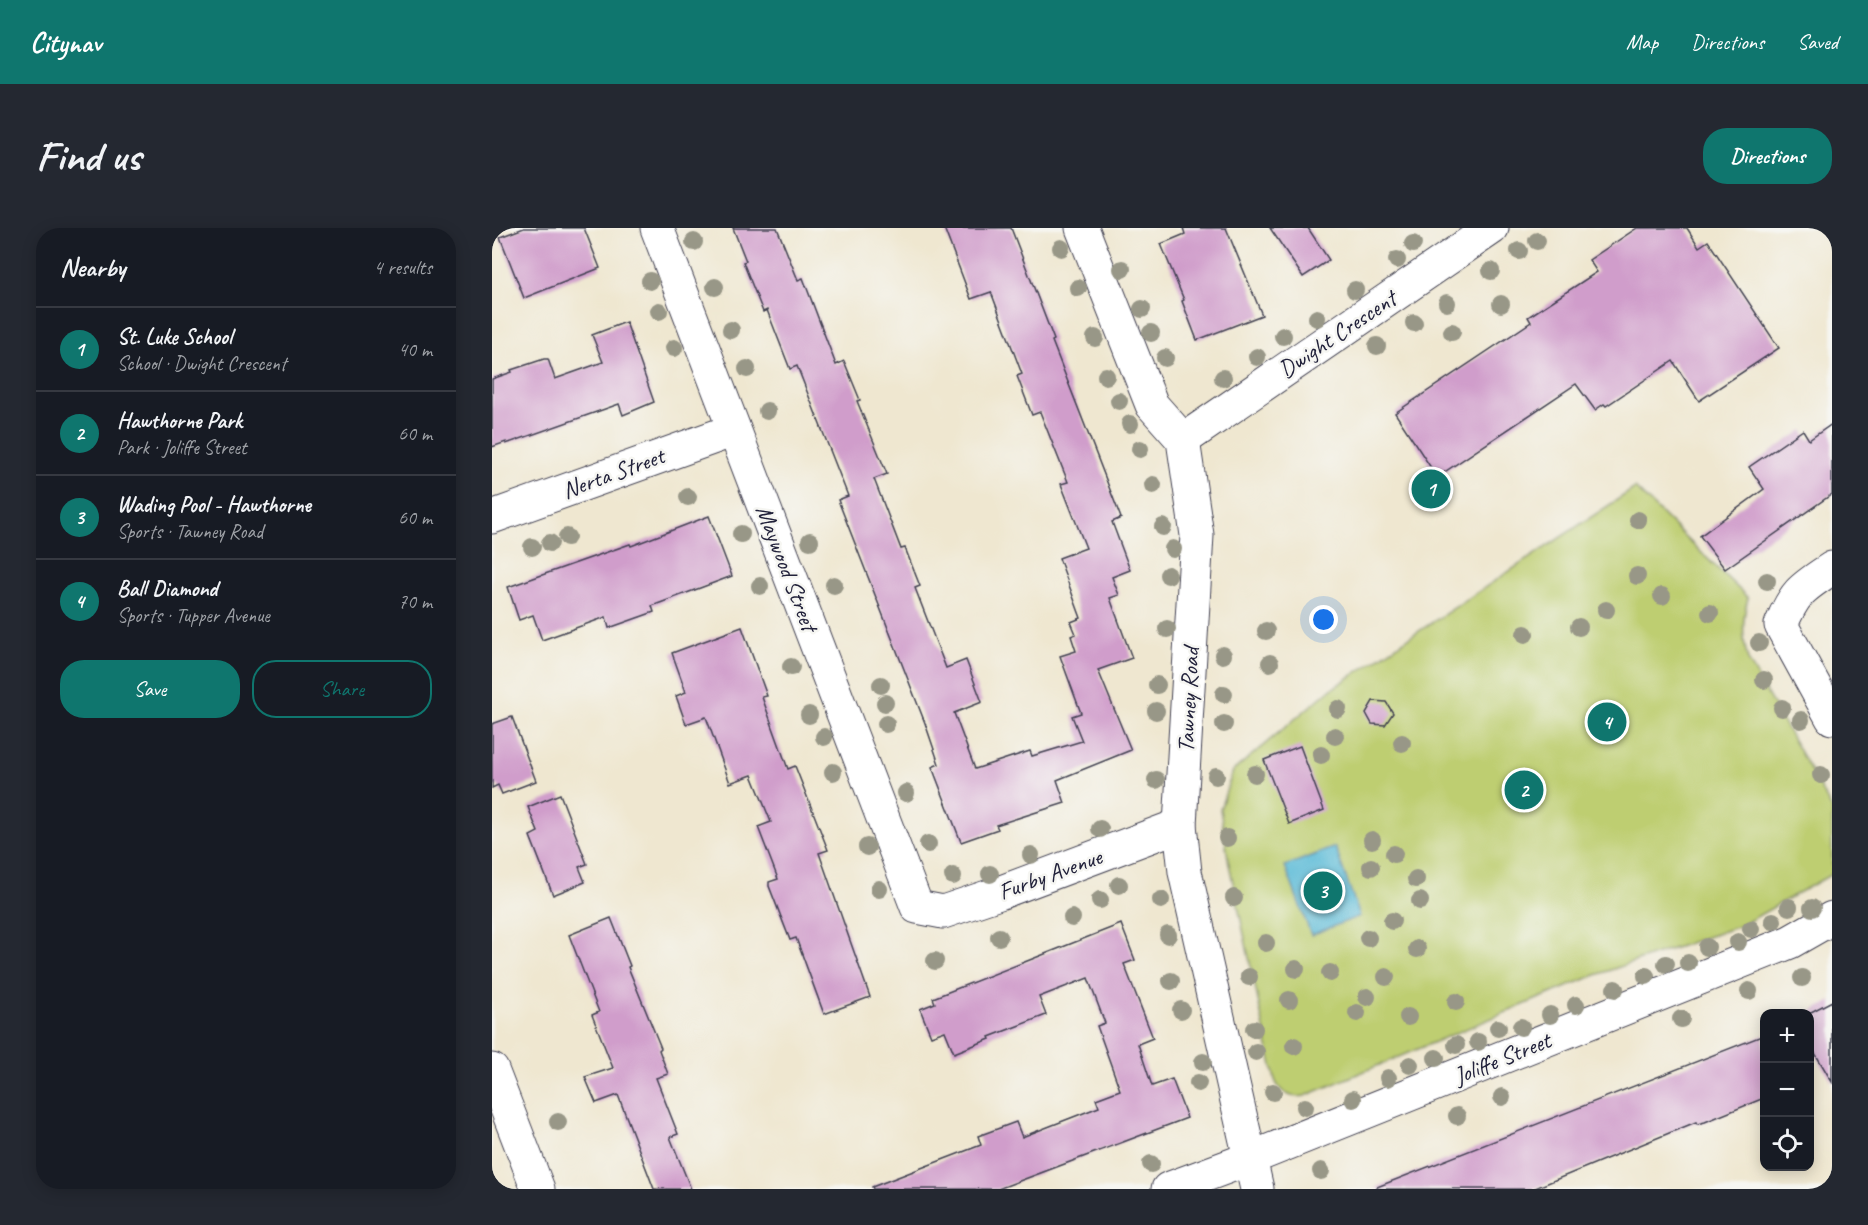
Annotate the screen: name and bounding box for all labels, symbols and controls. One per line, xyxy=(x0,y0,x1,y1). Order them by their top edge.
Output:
text: Citynav xyxy=(30,25,101,60)
text: Map xyxy=(1626,29,1658,55)
text: Directions xyxy=(1691,29,1764,55)
text: Saved xyxy=(1797,29,1838,55)
button: Directions xyxy=(1703,128,1832,184)
text: Find us xyxy=(36,130,141,183)
text: Nearby xyxy=(60,251,125,284)
text: 4 results xyxy=(373,255,432,280)
street label: Dwight Crescent xyxy=(1272,282,1404,384)
text: St. Luke School xyxy=(117,323,232,351)
text: 1 xyxy=(75,337,84,362)
text: 40 m xyxy=(398,337,432,362)
text: School · Dwight Crescent xyxy=(117,351,286,376)
text: Hawthorne Park xyxy=(117,407,242,435)
text: 2 xyxy=(75,421,84,446)
text: 60 m xyxy=(398,421,432,446)
text: Park · Joliffe Street xyxy=(117,435,247,460)
street label: Nerta Street xyxy=(558,440,670,505)
pin: 1 xyxy=(1412,466,1450,512)
text: Wading Pool - Hawthorne xyxy=(117,491,311,519)
street label: Maywood Street xyxy=(749,501,826,638)
text: 3 xyxy=(75,505,84,530)
text: 60 m xyxy=(398,505,432,530)
text: Sports · Tawney Road xyxy=(117,519,263,544)
text: Ball Diamond xyxy=(117,575,217,603)
text: 4 xyxy=(75,589,84,614)
text: 70 m xyxy=(398,589,432,614)
text: Sports · Tupper Avenue xyxy=(117,603,270,628)
your location xyxy=(1309,605,1338,634)
street label: Tawney Road xyxy=(1170,643,1206,753)
button: Save xyxy=(60,660,240,718)
button: Share xyxy=(252,660,432,718)
pin: 4 xyxy=(1588,700,1626,744)
pin: 2 xyxy=(1504,768,1544,812)
street label: Furby Avenue xyxy=(994,841,1108,907)
pin: 3 xyxy=(1304,868,1342,914)
map controls xyxy=(1760,1009,1814,1171)
button: + xyxy=(1760,1009,1814,1063)
street label: Joliffe Street xyxy=(1448,1024,1557,1091)
button: − xyxy=(1760,1063,1814,1117)
button: locate xyxy=(1760,1117,1814,1171)

